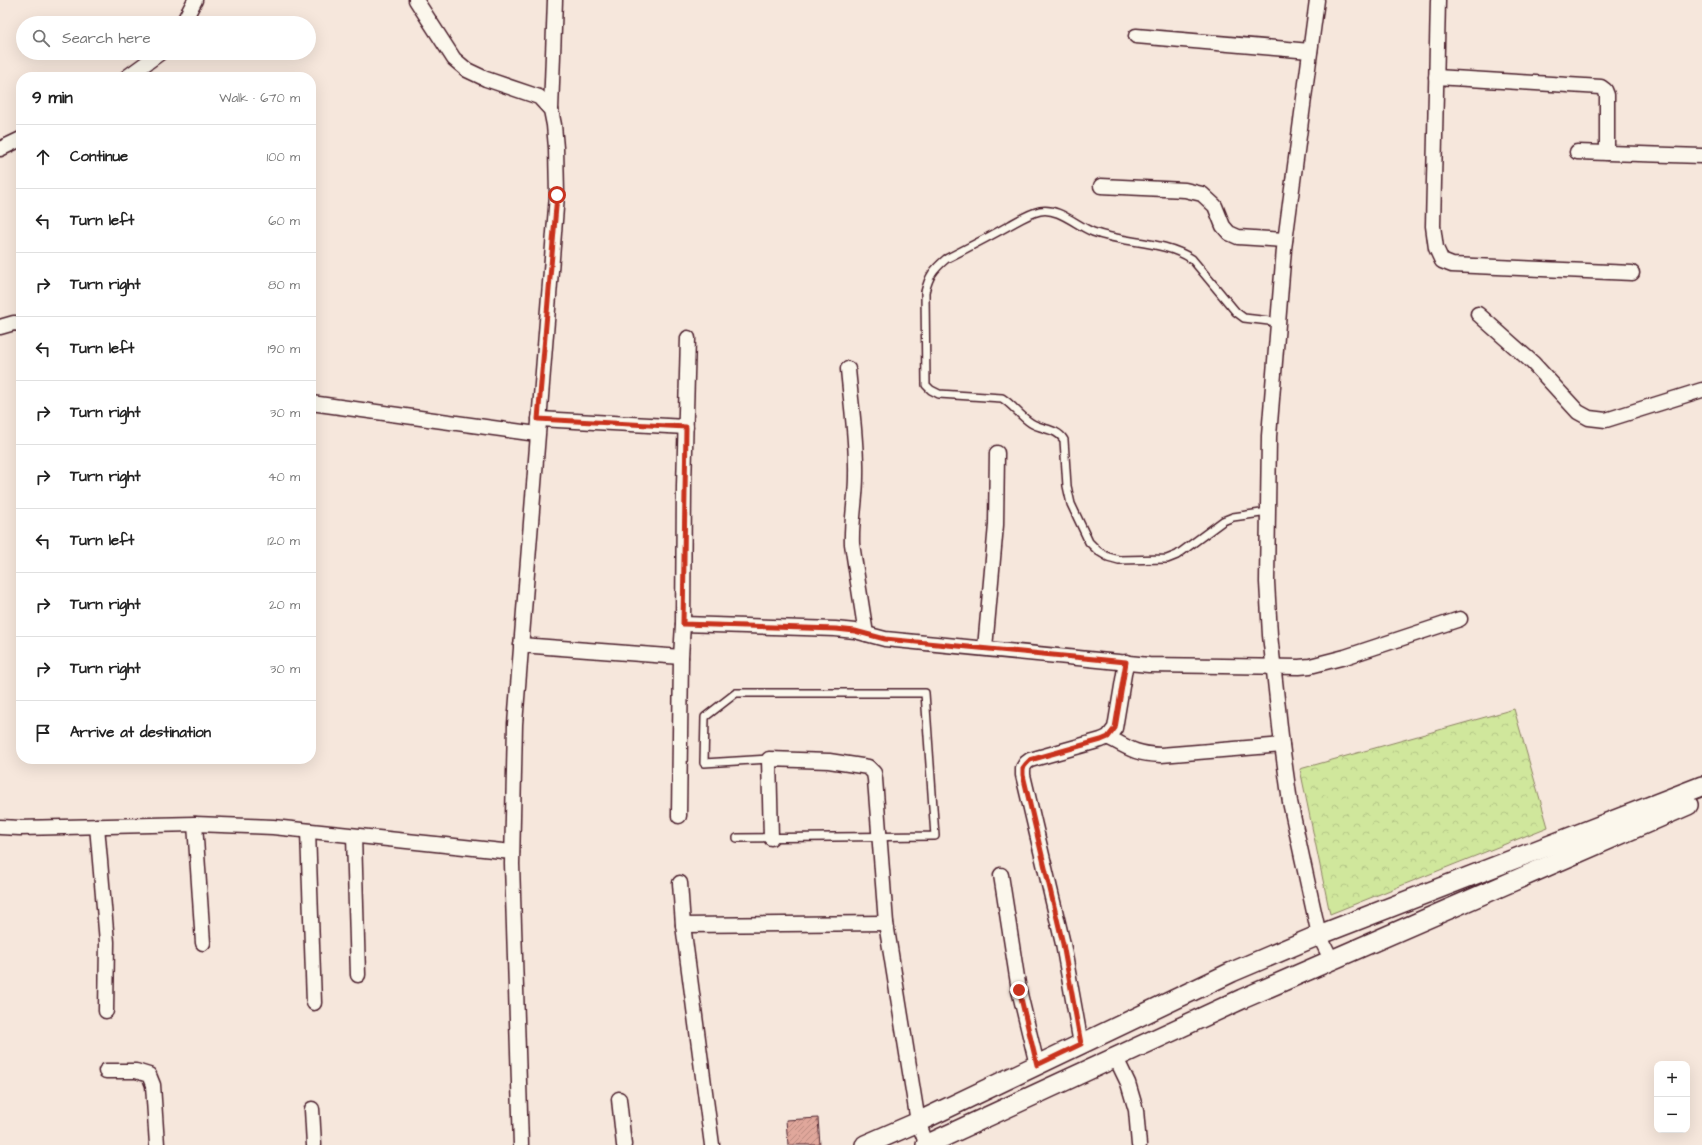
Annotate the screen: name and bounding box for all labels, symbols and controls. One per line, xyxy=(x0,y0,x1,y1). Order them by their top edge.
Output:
search box xyxy=(16,16,316,60)
icon: search xyxy=(30,27,52,49)
text: Search here xyxy=(62,28,151,49)
text: 9 min xyxy=(32,86,73,110)
text: Walk · 670 m xyxy=(219,89,300,107)
icon: ahead xyxy=(32,146,54,168)
text: Continue xyxy=(70,146,128,167)
text: 100 m xyxy=(267,148,300,166)
route start xyxy=(548,186,566,204)
icon: left xyxy=(32,210,54,232)
text: Turn left xyxy=(70,210,134,231)
text: 60 m xyxy=(268,212,300,230)
icon: right xyxy=(32,274,54,296)
text: Turn right xyxy=(70,274,141,295)
text: 80 m xyxy=(268,276,300,294)
icon: left xyxy=(32,338,54,360)
text: Turn left xyxy=(70,338,134,359)
text: 190 m xyxy=(267,340,300,358)
icon: right xyxy=(32,402,54,424)
text: Turn right xyxy=(70,402,141,423)
text: 30 m xyxy=(270,404,300,422)
icon: right xyxy=(32,466,54,488)
text: Turn right xyxy=(70,466,141,487)
text: 40 m xyxy=(268,468,300,486)
icon: left xyxy=(32,530,54,552)
text: Turn left xyxy=(70,530,134,551)
text: 120 m xyxy=(267,532,300,550)
icon: right xyxy=(32,594,54,616)
text: Turn right xyxy=(70,594,141,615)
text: 20 m xyxy=(269,596,300,614)
icon: right xyxy=(32,658,54,680)
text: Turn right xyxy=(70,658,141,679)
text: 30 m xyxy=(270,660,300,678)
icon: arrive xyxy=(32,722,54,744)
text: Arrive at destination xyxy=(70,722,211,743)
route end xyxy=(1010,981,1028,999)
map controls xyxy=(1654,1061,1690,1133)
button: + xyxy=(1654,1061,1690,1097)
button: − xyxy=(1654,1097,1690,1133)

